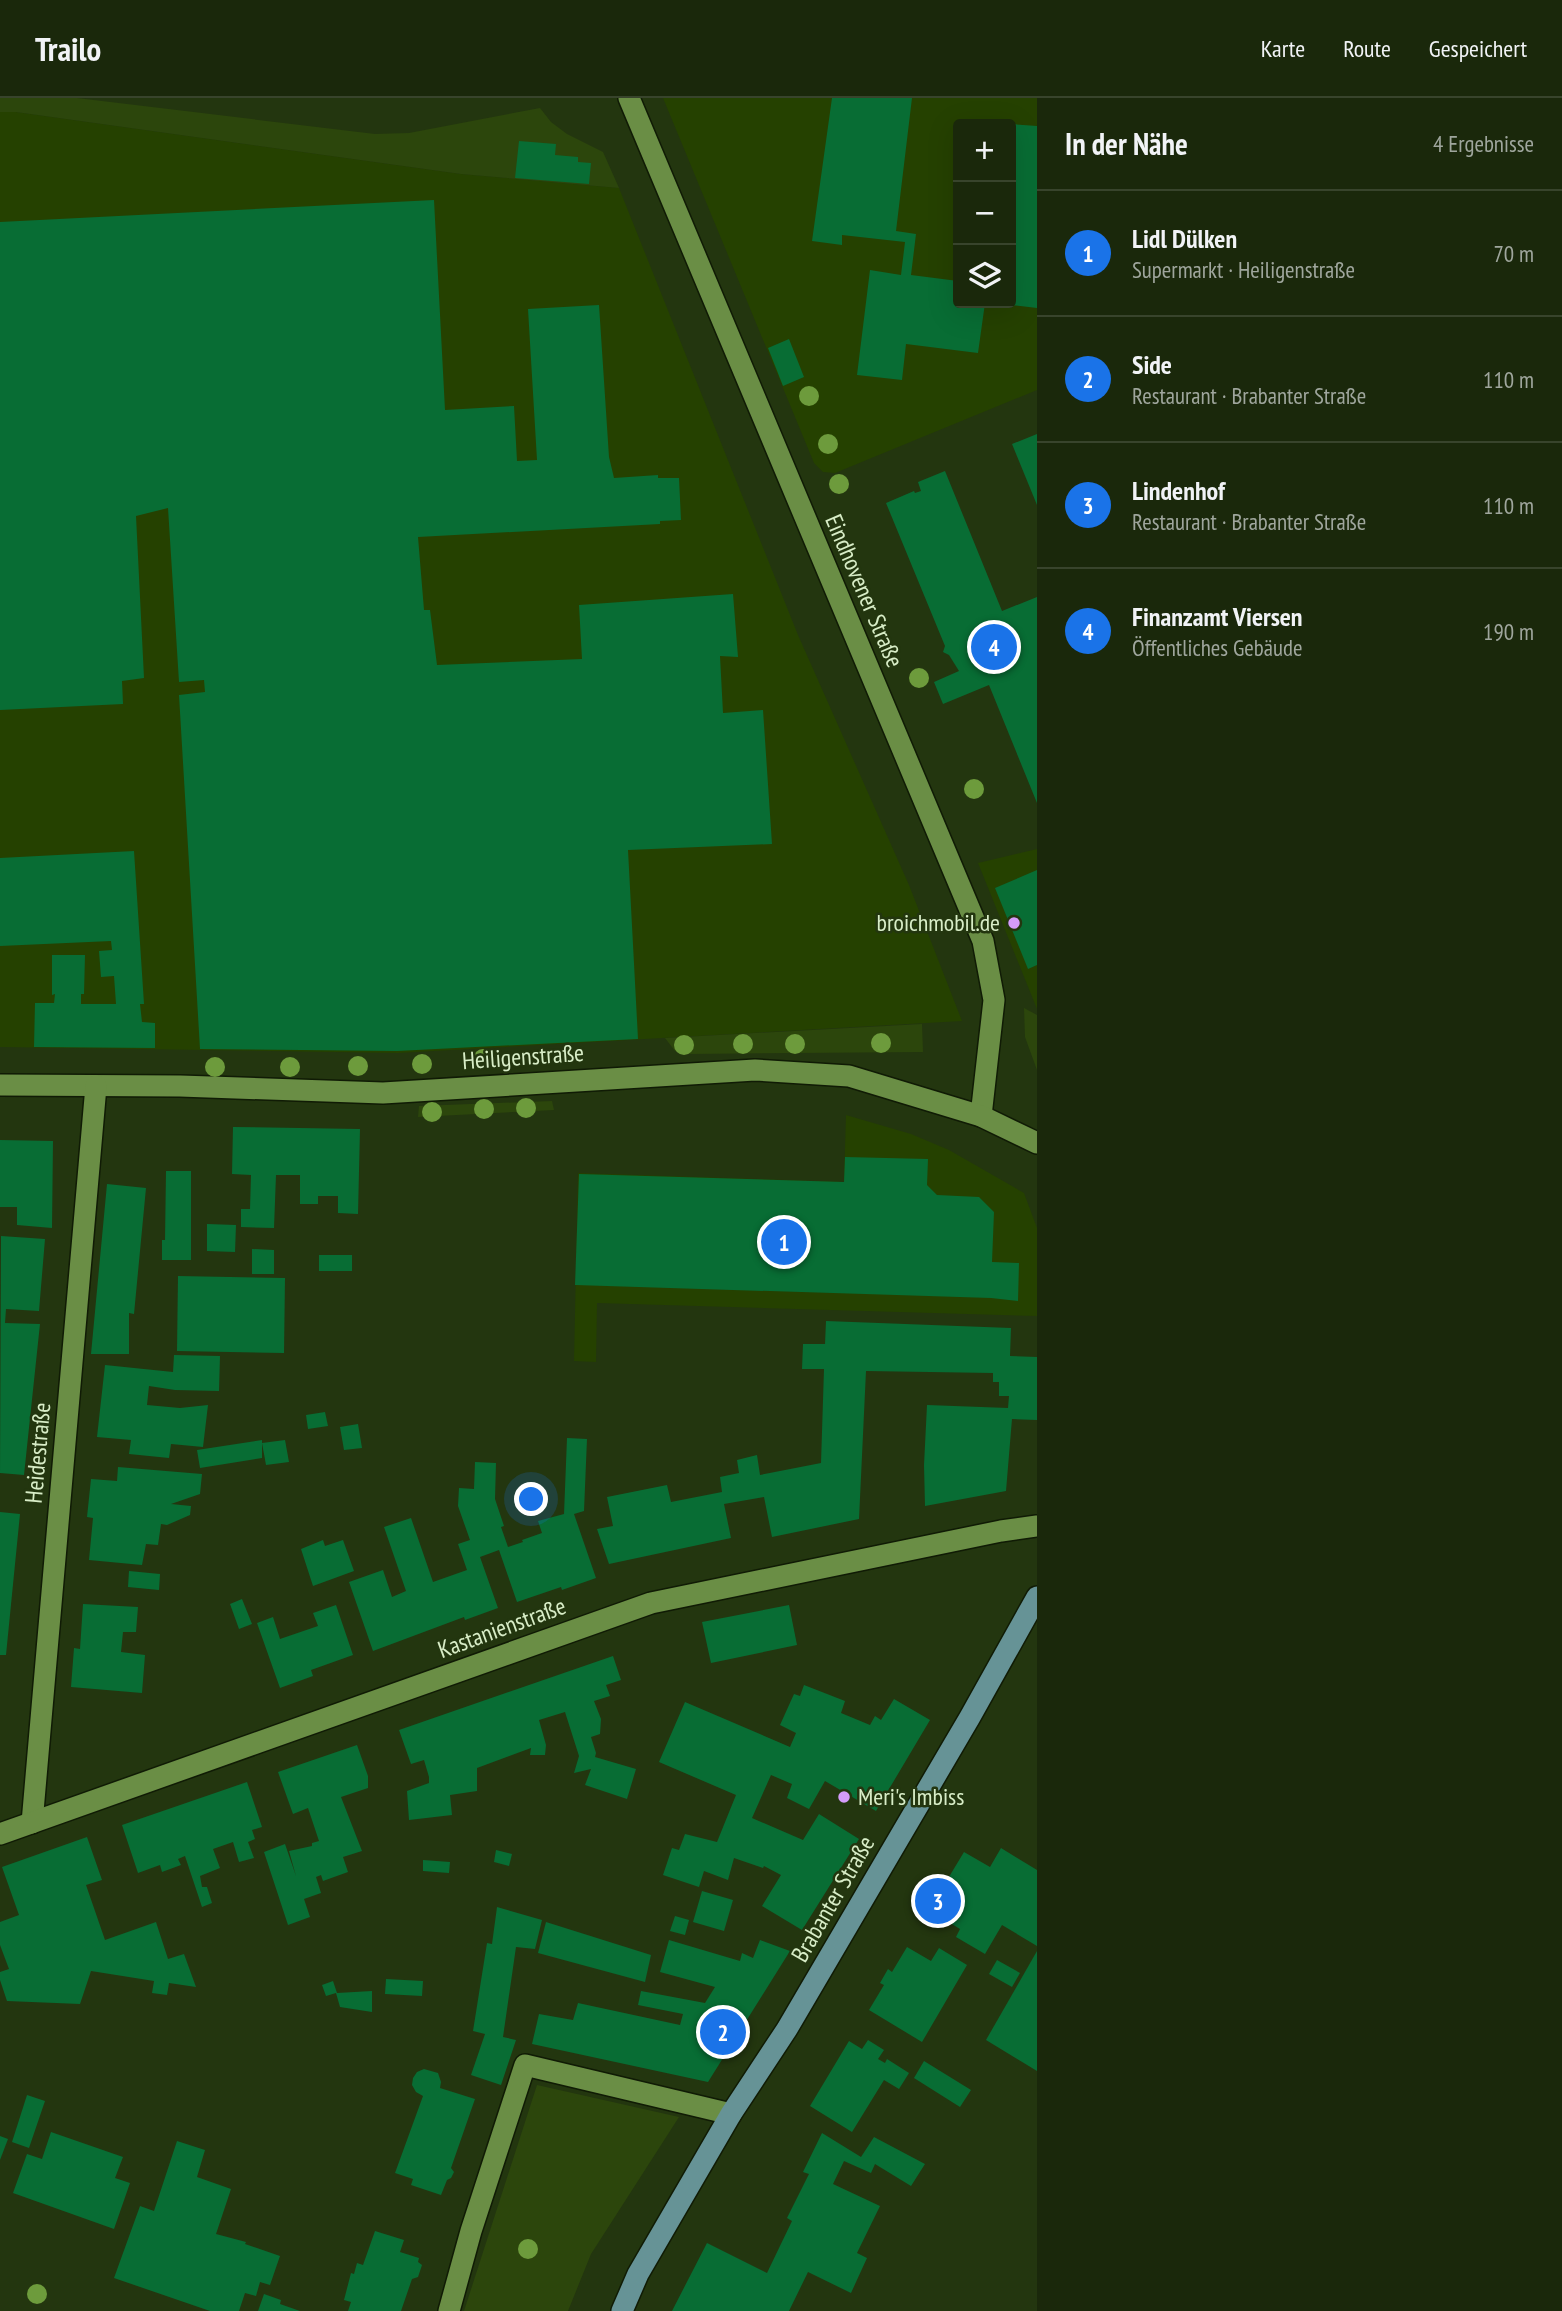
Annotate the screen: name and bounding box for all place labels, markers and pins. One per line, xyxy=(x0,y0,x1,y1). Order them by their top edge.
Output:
pin: 4 xyxy=(971,621,1017,673)
place label: broichmobil.de xyxy=(877,907,1000,938)
marker: broichmobil.de xyxy=(1006,915,1022,931)
pin: 1 xyxy=(761,1216,807,1268)
place label: Meri's Imbiss xyxy=(858,1781,964,1812)
marker: Meri's Imbiss xyxy=(836,1789,852,1805)
pin: 3 xyxy=(915,1875,961,1927)
pin: 2 xyxy=(700,2006,746,2058)

